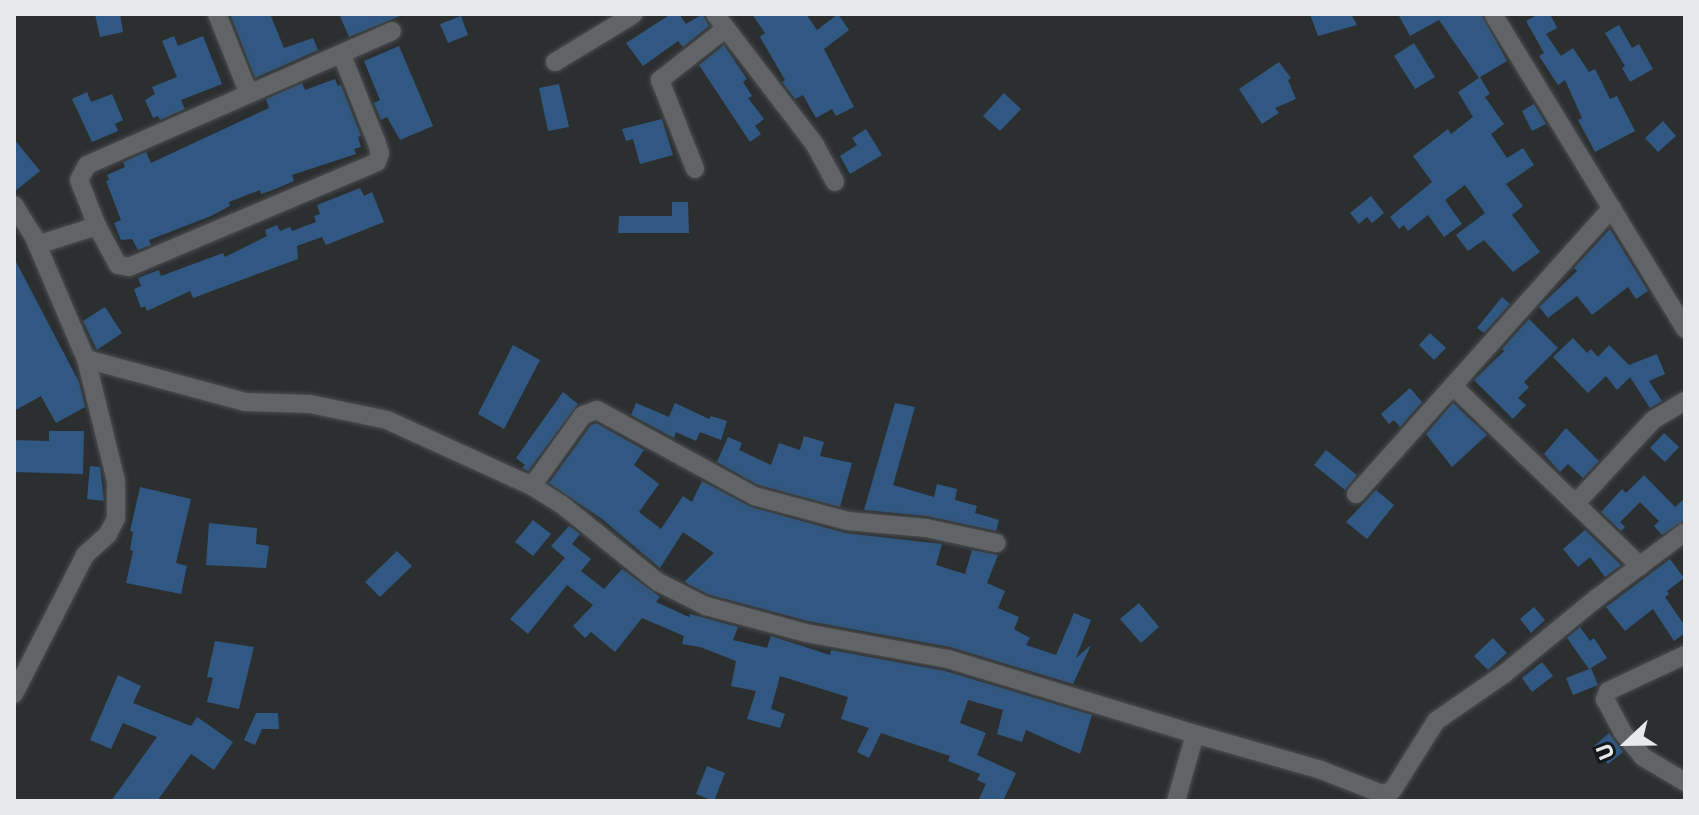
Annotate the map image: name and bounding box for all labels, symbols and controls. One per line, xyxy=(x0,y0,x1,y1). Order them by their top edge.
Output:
north arrow xyxy=(1587,703,1667,783)
text: U xyxy=(1588,740,1621,765)

